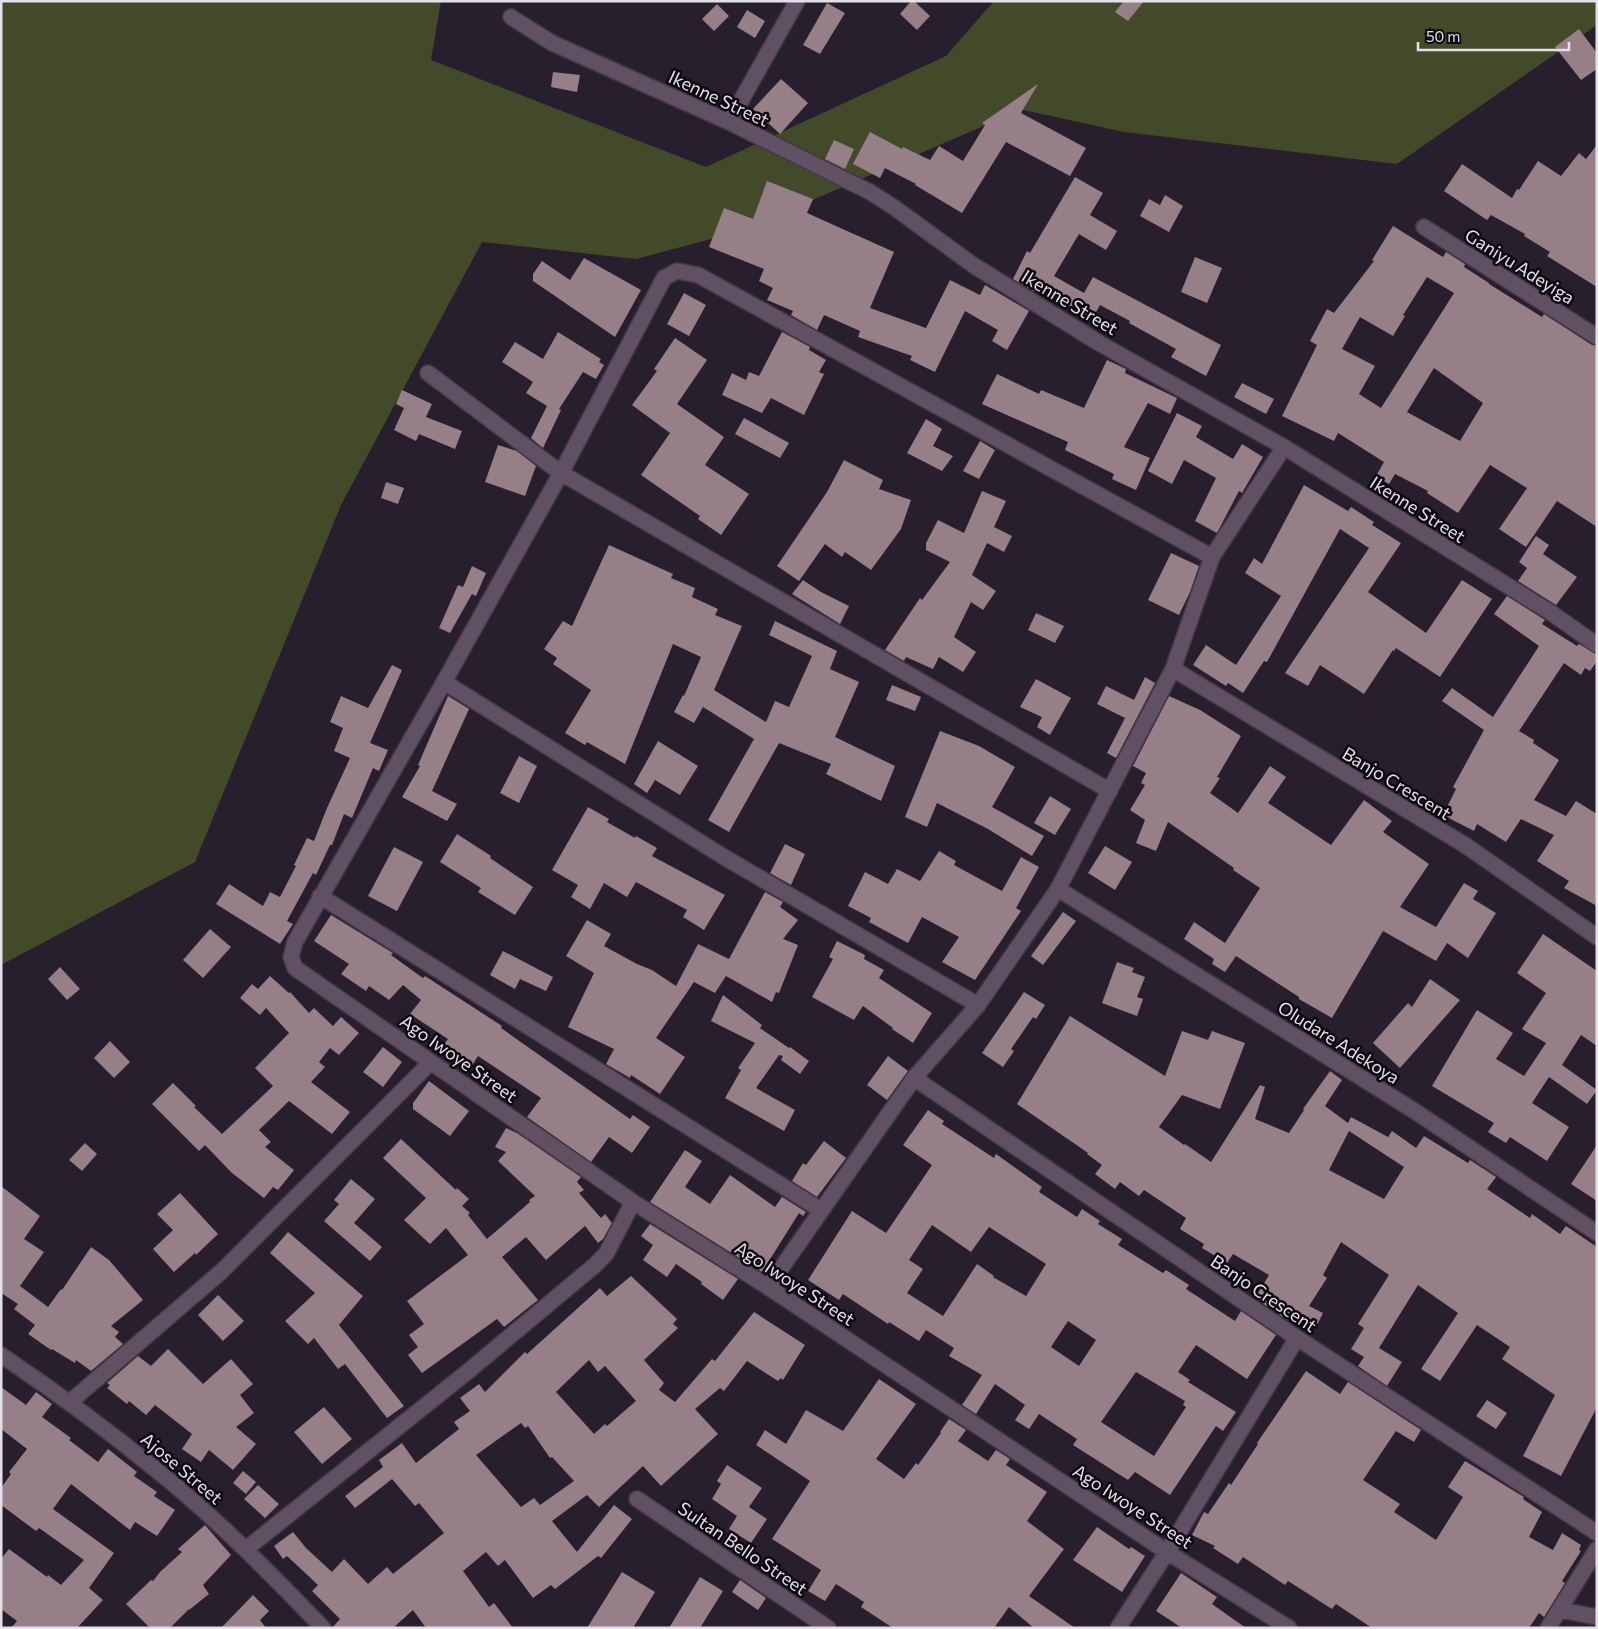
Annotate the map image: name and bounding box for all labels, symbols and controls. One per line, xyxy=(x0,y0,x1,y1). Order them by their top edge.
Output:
scale bar xyxy=(1418,20,1569,52)
text: 50 m xyxy=(1426,27,1460,45)
street label: Ikenne Street xyxy=(665,65,773,131)
street label: Ganiyu Adeyiga xyxy=(1461,224,1579,308)
street label: Ikenne Street xyxy=(1018,265,1122,339)
street label: Ikenne Street xyxy=(1366,471,1470,547)
street label: Banjo Crescent xyxy=(1339,742,1455,824)
street label: Oludare Adekoya xyxy=(1274,996,1404,1088)
street label: Ago Iwoye Street xyxy=(396,1009,522,1107)
street label: Ago Iwoye Street xyxy=(731,1236,859,1330)
street label: Banjo Crescent xyxy=(1207,1249,1321,1337)
street label: Ajose Street xyxy=(137,1428,227,1508)
street label: Ago Iwoye Street xyxy=(1069,1459,1197,1553)
street label: Sultan Bello Street xyxy=(674,1497,812,1599)

